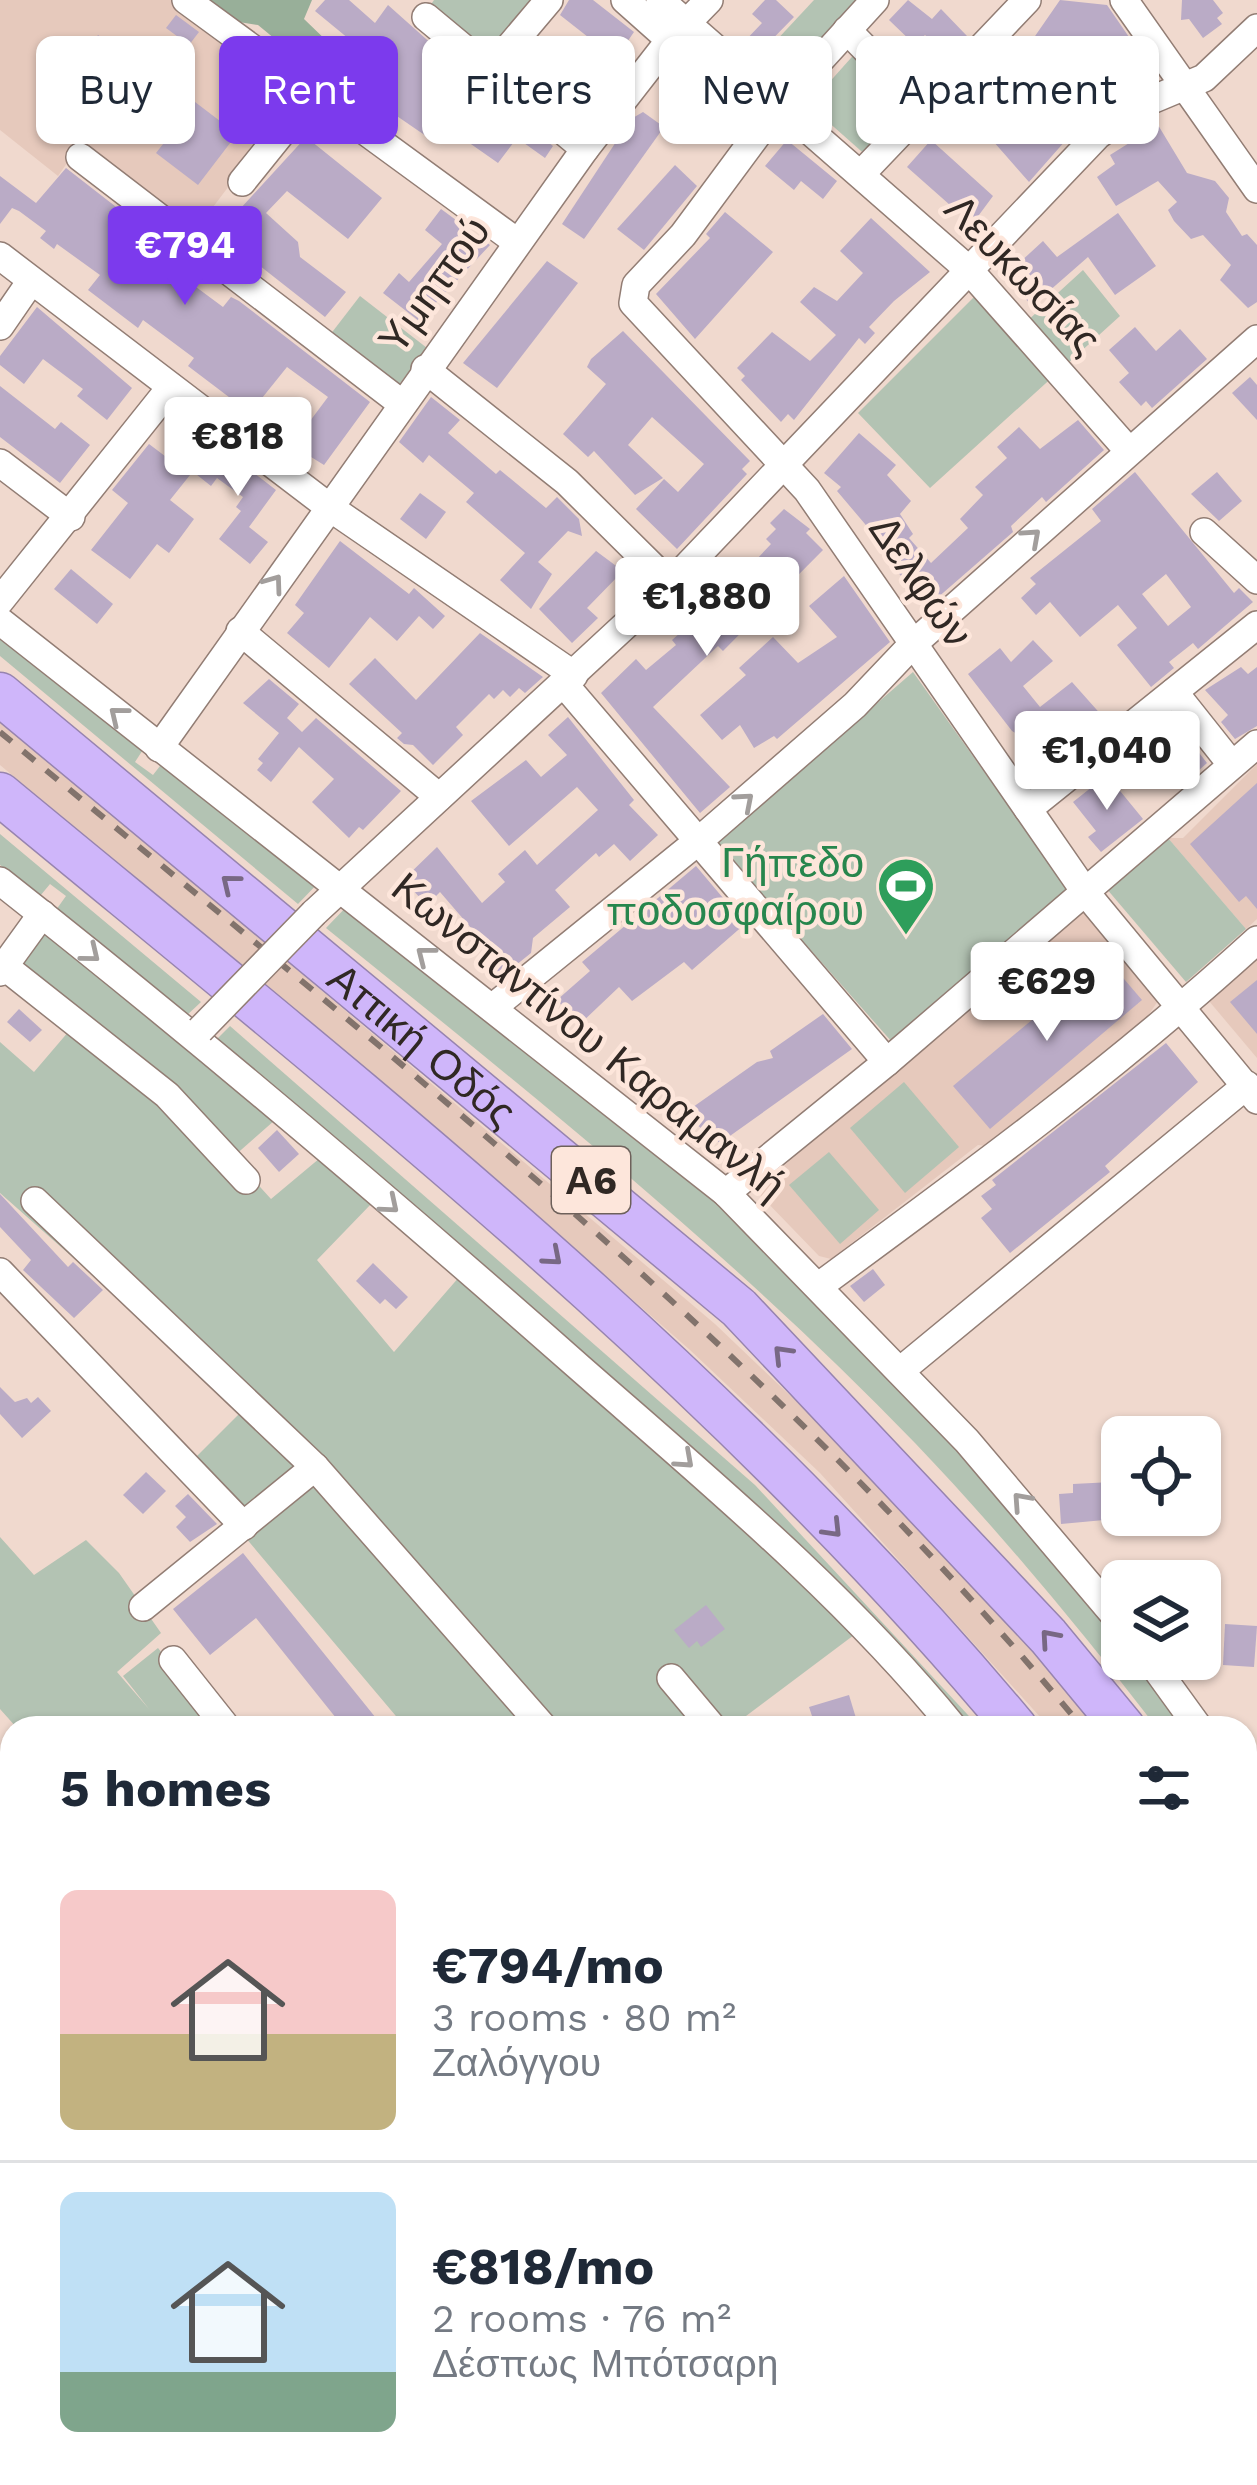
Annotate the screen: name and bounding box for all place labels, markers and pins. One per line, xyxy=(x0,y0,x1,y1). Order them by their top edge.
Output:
pin: €794 xyxy=(114,206,256,308)
pin: €818 xyxy=(167,397,309,499)
pin: €1,880 xyxy=(609,557,805,659)
pin: €1,040 xyxy=(1009,711,1205,813)
place label: Γήπεδο ποδοσφαίρου xyxy=(606,838,864,935)
sports icon: Γήπεδο ποδοσφαίρου xyxy=(875,855,937,937)
pin: €629 xyxy=(976,942,1118,1044)

